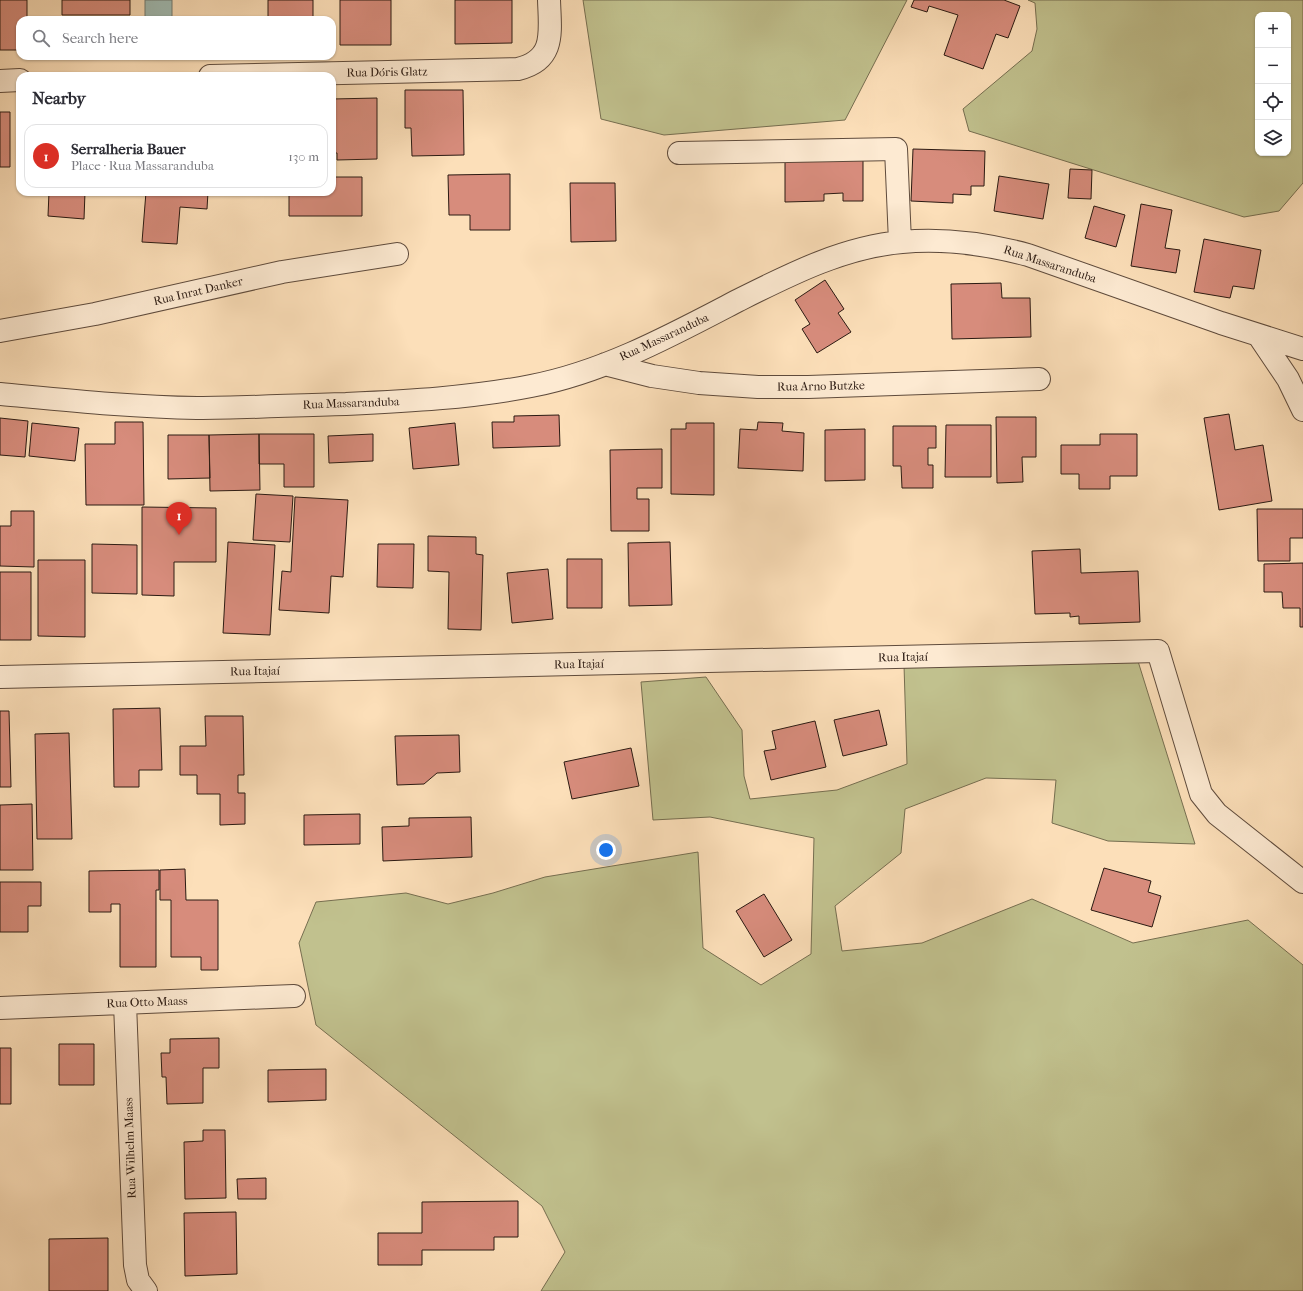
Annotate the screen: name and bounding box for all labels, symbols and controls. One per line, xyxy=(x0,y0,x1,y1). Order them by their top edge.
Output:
map controls xyxy=(1255,12,1291,156)
button: + xyxy=(1255,12,1291,48)
search box xyxy=(16,16,336,60)
icon: search xyxy=(30,27,52,49)
text: Search here xyxy=(62,29,138,47)
button: − xyxy=(1255,48,1291,84)
street label: Rua Dóris Glatz xyxy=(346,64,428,80)
button: locate xyxy=(1255,84,1291,120)
text: Nearby xyxy=(32,88,86,108)
button: layers xyxy=(1255,120,1291,156)
text: Serralheria Bauer xyxy=(71,140,186,158)
text: 1 xyxy=(44,149,48,164)
text: 130 m xyxy=(288,149,319,164)
text: Place · Rua Massaranduba xyxy=(71,158,214,173)
street label: Rua Massaranduba xyxy=(1002,242,1099,286)
street label: Rua Inrat Danker xyxy=(152,274,245,308)
street label: Rua Massaranduba xyxy=(617,310,711,364)
street label: Rua Arno Butzke xyxy=(777,378,865,394)
street label: Rua Massaranduba xyxy=(302,394,400,412)
pin: 1 xyxy=(166,502,192,535)
street label: Rua Itajaí xyxy=(878,650,929,664)
street label: Rua Itajaí xyxy=(554,657,605,671)
street label: Rua Itajaí xyxy=(230,664,281,678)
your location xyxy=(596,840,616,860)
street label: Rua Otto Maass xyxy=(106,994,188,1010)
street label: Rua Wilhelm Maass xyxy=(121,1097,139,1199)

